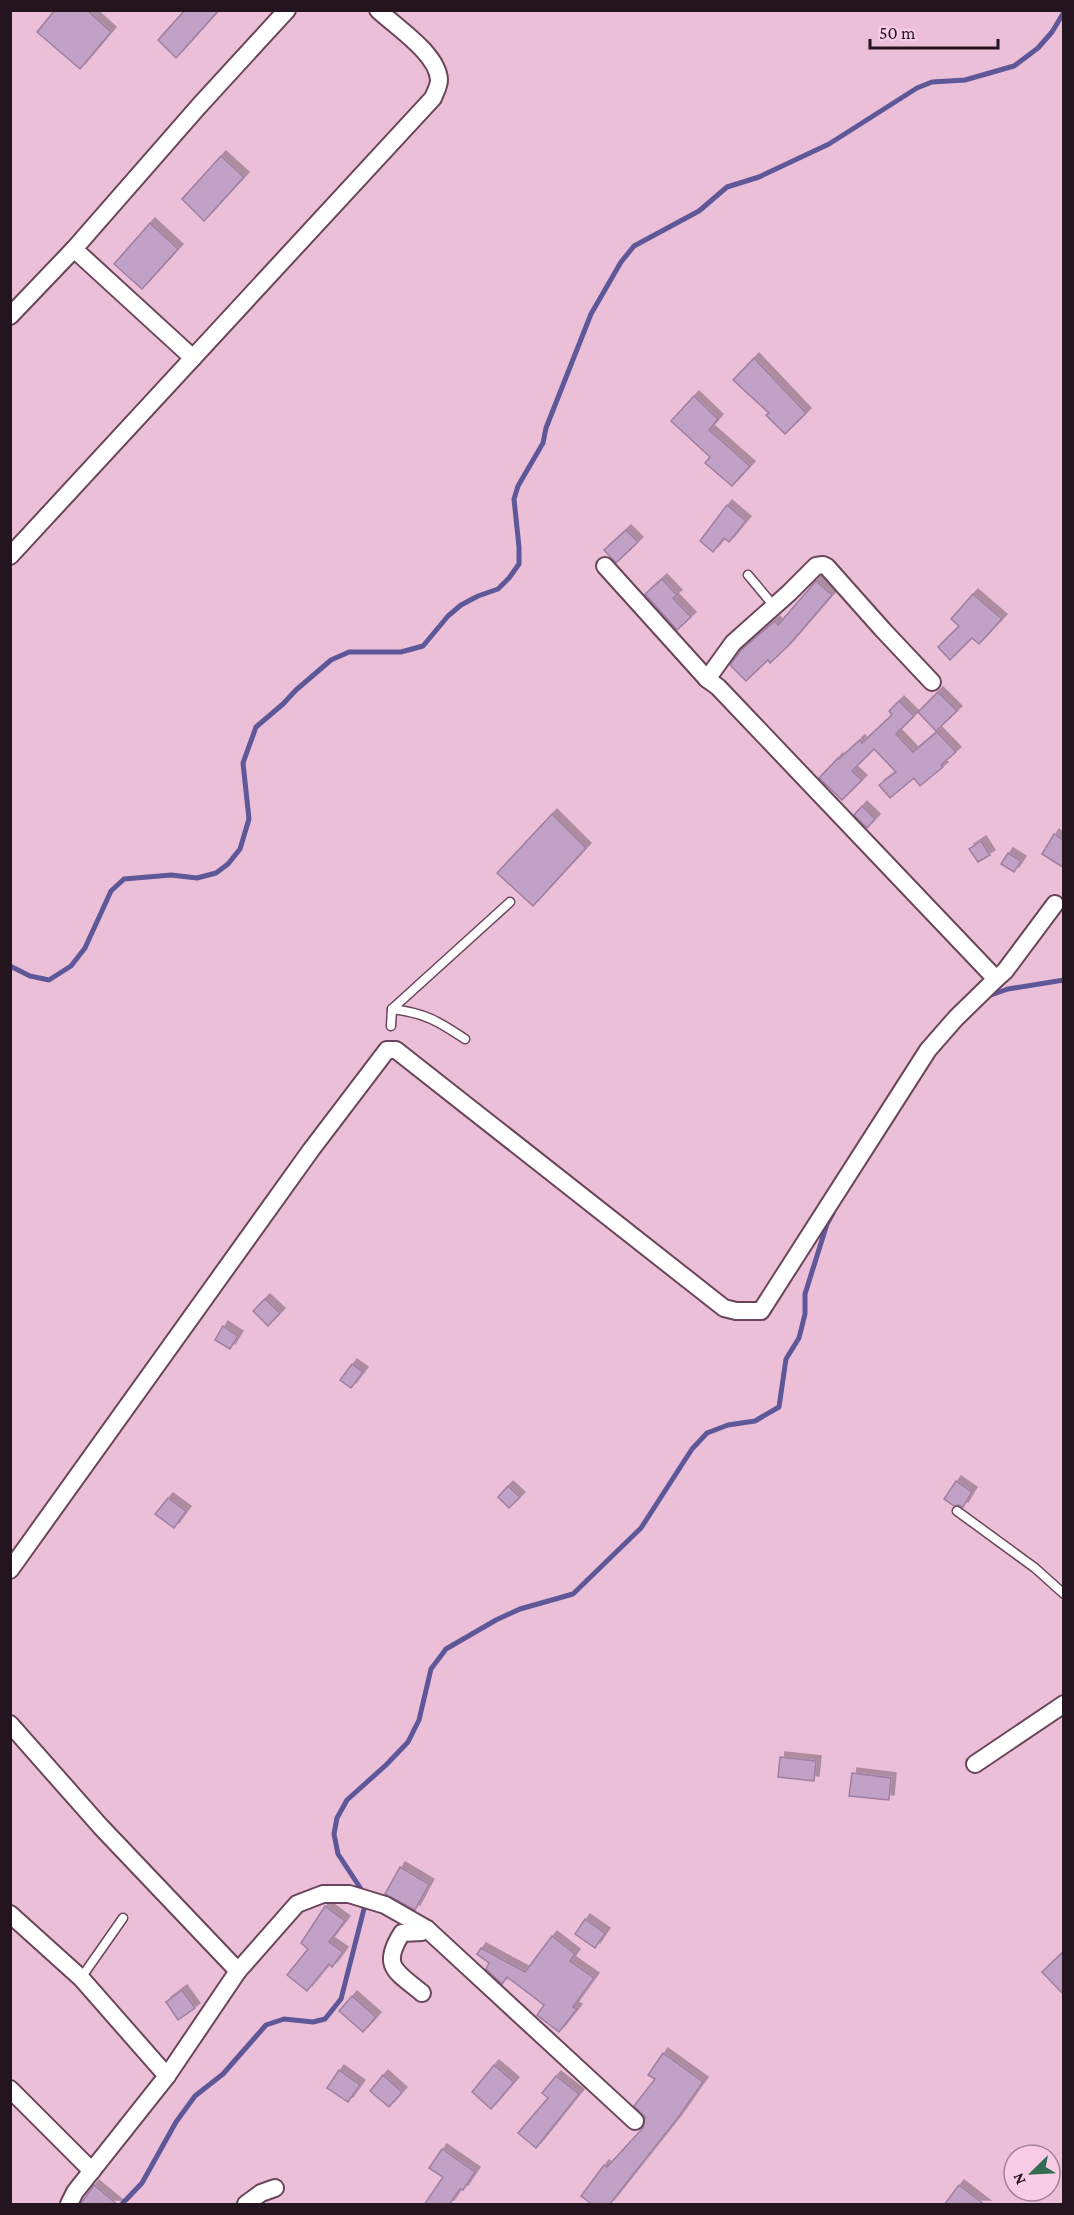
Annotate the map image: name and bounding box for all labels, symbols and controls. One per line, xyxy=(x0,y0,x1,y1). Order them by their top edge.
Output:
scale bar xyxy=(870,12,998,50)
text: 50 m xyxy=(879,23,916,43)
north arrow xyxy=(1002,2143,1062,2203)
text: N xyxy=(1009,2170,1029,2187)

